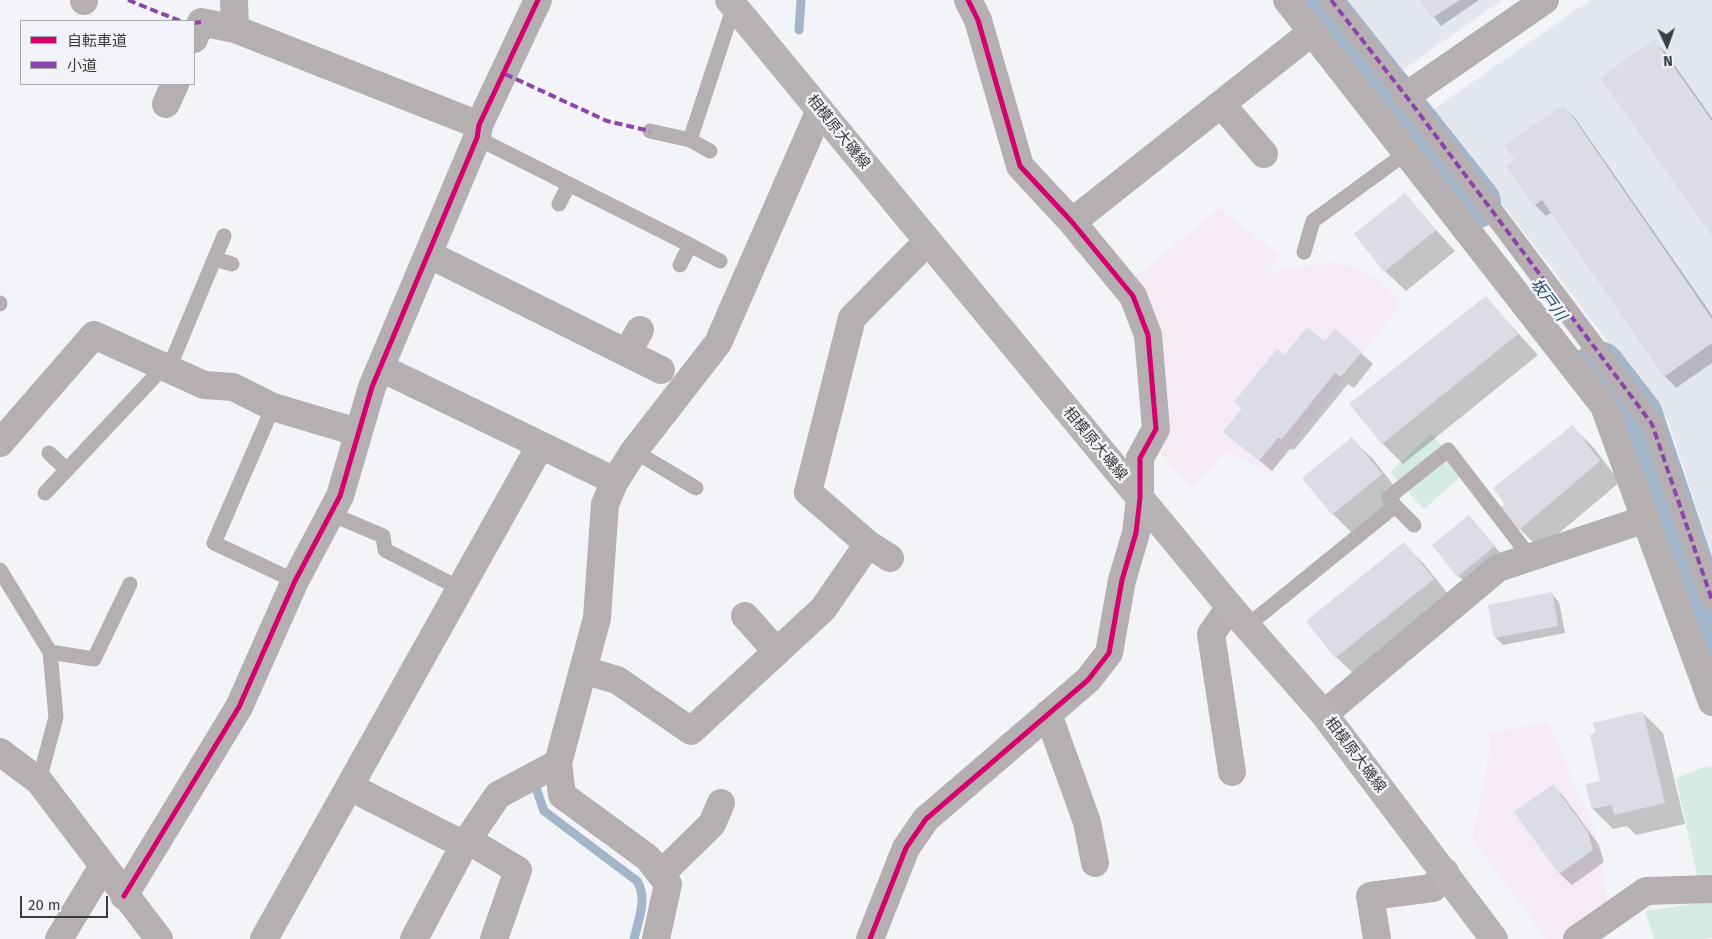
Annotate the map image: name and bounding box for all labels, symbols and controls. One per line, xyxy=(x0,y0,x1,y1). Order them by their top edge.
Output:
legend xyxy=(20,20,195,85)
north arrow xyxy=(1642,20,1692,70)
text: 自転車道 xyxy=(67,32,127,50)
text: N xyxy=(1663,52,1673,69)
text: 小道 xyxy=(67,57,97,75)
street label: 相模原大磯線 xyxy=(803,91,873,173)
water label: 坂戸川 xyxy=(1526,275,1570,325)
street label: 相模原大磯線 xyxy=(1059,404,1131,484)
street label: 相模原大磯線 xyxy=(1321,714,1389,796)
scale bar xyxy=(22,886,110,918)
text: 20 m xyxy=(28,896,61,914)

